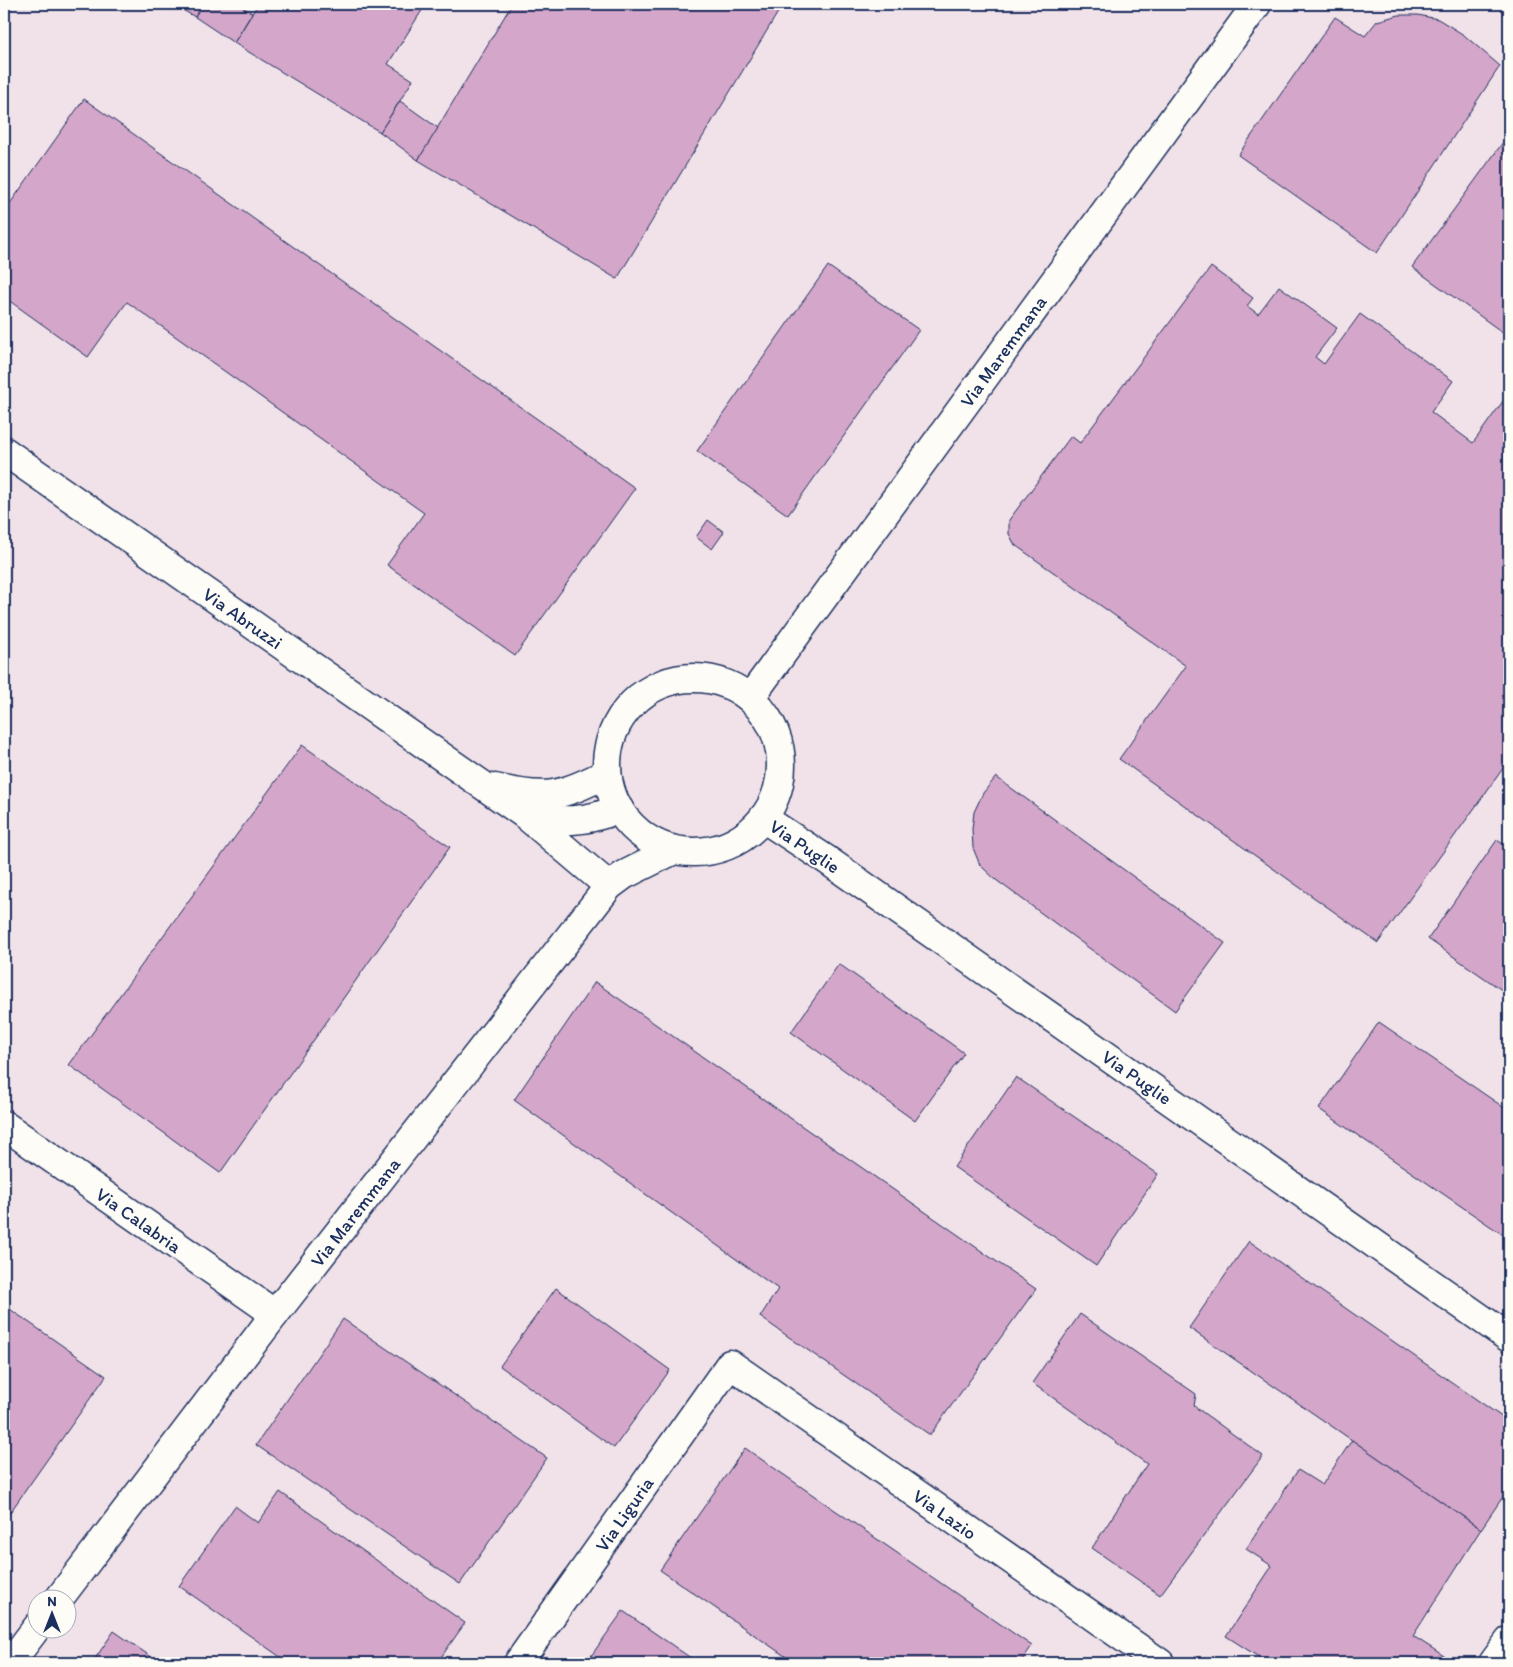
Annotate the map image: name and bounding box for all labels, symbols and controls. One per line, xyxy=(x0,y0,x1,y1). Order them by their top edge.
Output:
street label: Via Maremmana xyxy=(955,291,1052,412)
street label: Via Abruzzi xyxy=(198,583,287,654)
street label: Via Puglie xyxy=(765,814,844,878)
street label: Via Puglie xyxy=(1097,1045,1176,1110)
street label: Via Maremmana xyxy=(305,1153,405,1272)
street label: Via Calabria xyxy=(91,1183,186,1258)
street label: Via Liguria xyxy=(590,1472,659,1556)
street label: Via Lazio xyxy=(908,1484,981,1545)
north arrow xyxy=(28,1590,78,1640)
text: N xyxy=(47,1593,57,1610)

